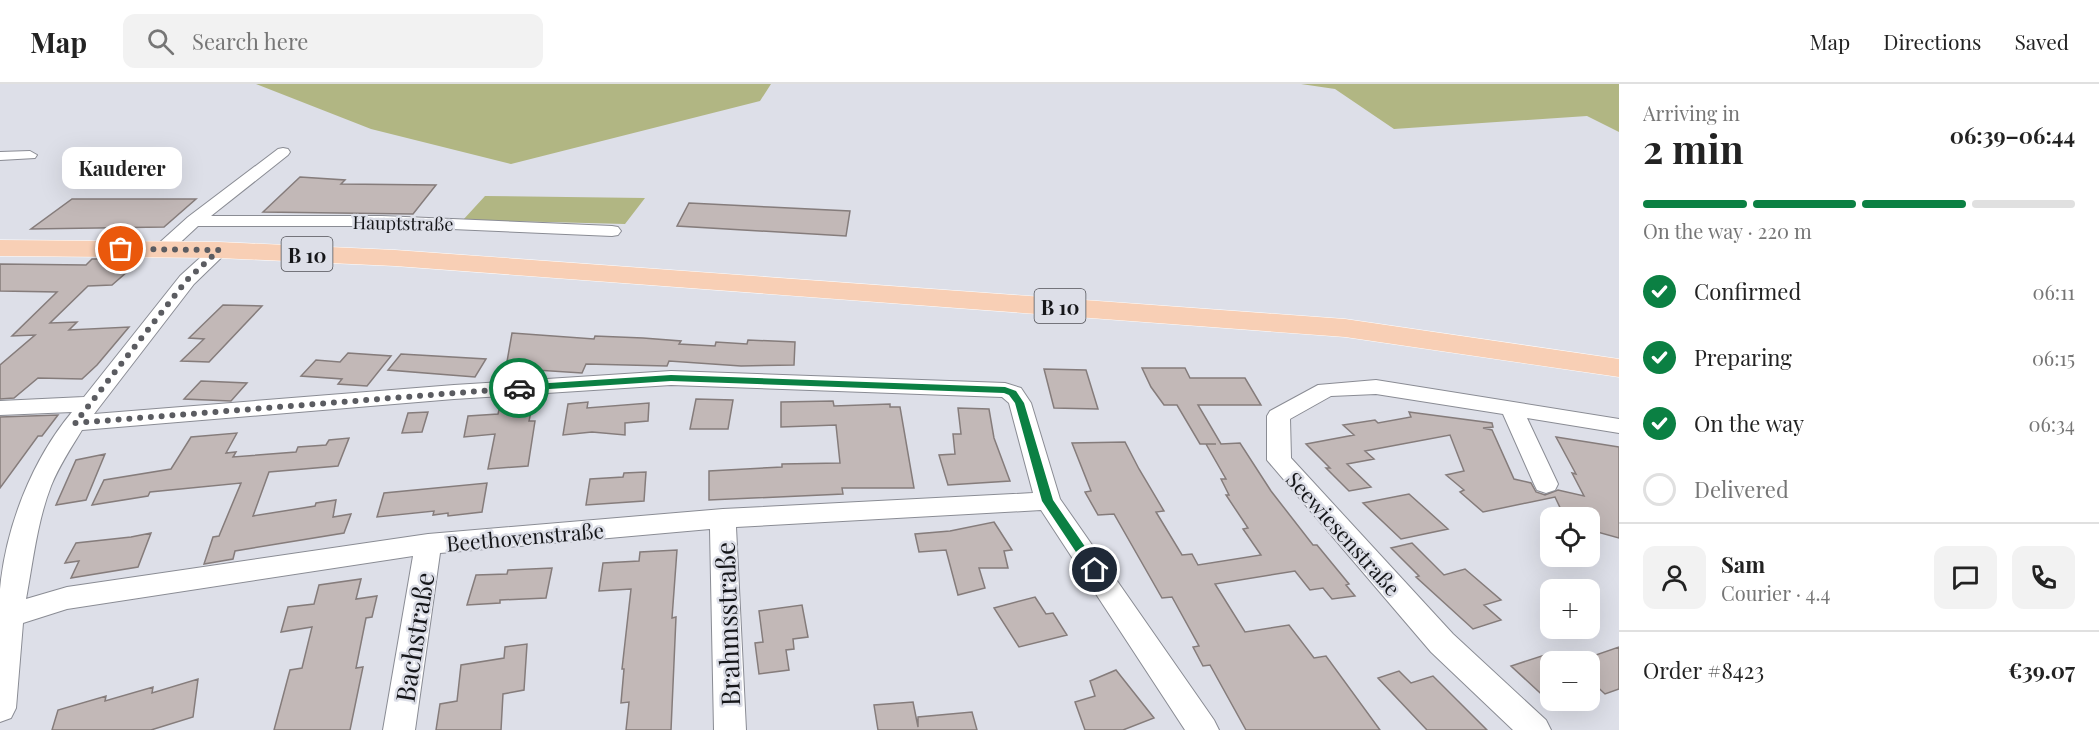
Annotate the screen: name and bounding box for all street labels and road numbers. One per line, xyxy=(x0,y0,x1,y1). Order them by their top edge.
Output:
street label: Hauptstraße xyxy=(352,210,454,236)
road number: B 10 xyxy=(282,237,332,271)
road number: B 10 xyxy=(1034,289,1086,323)
street label: Seewiesenstraße xyxy=(1281,465,1407,601)
street label: Beethovenstraße xyxy=(445,515,605,557)
street label: Brahmsstraße xyxy=(707,541,747,707)
street label: Bachstraße xyxy=(386,570,442,704)

